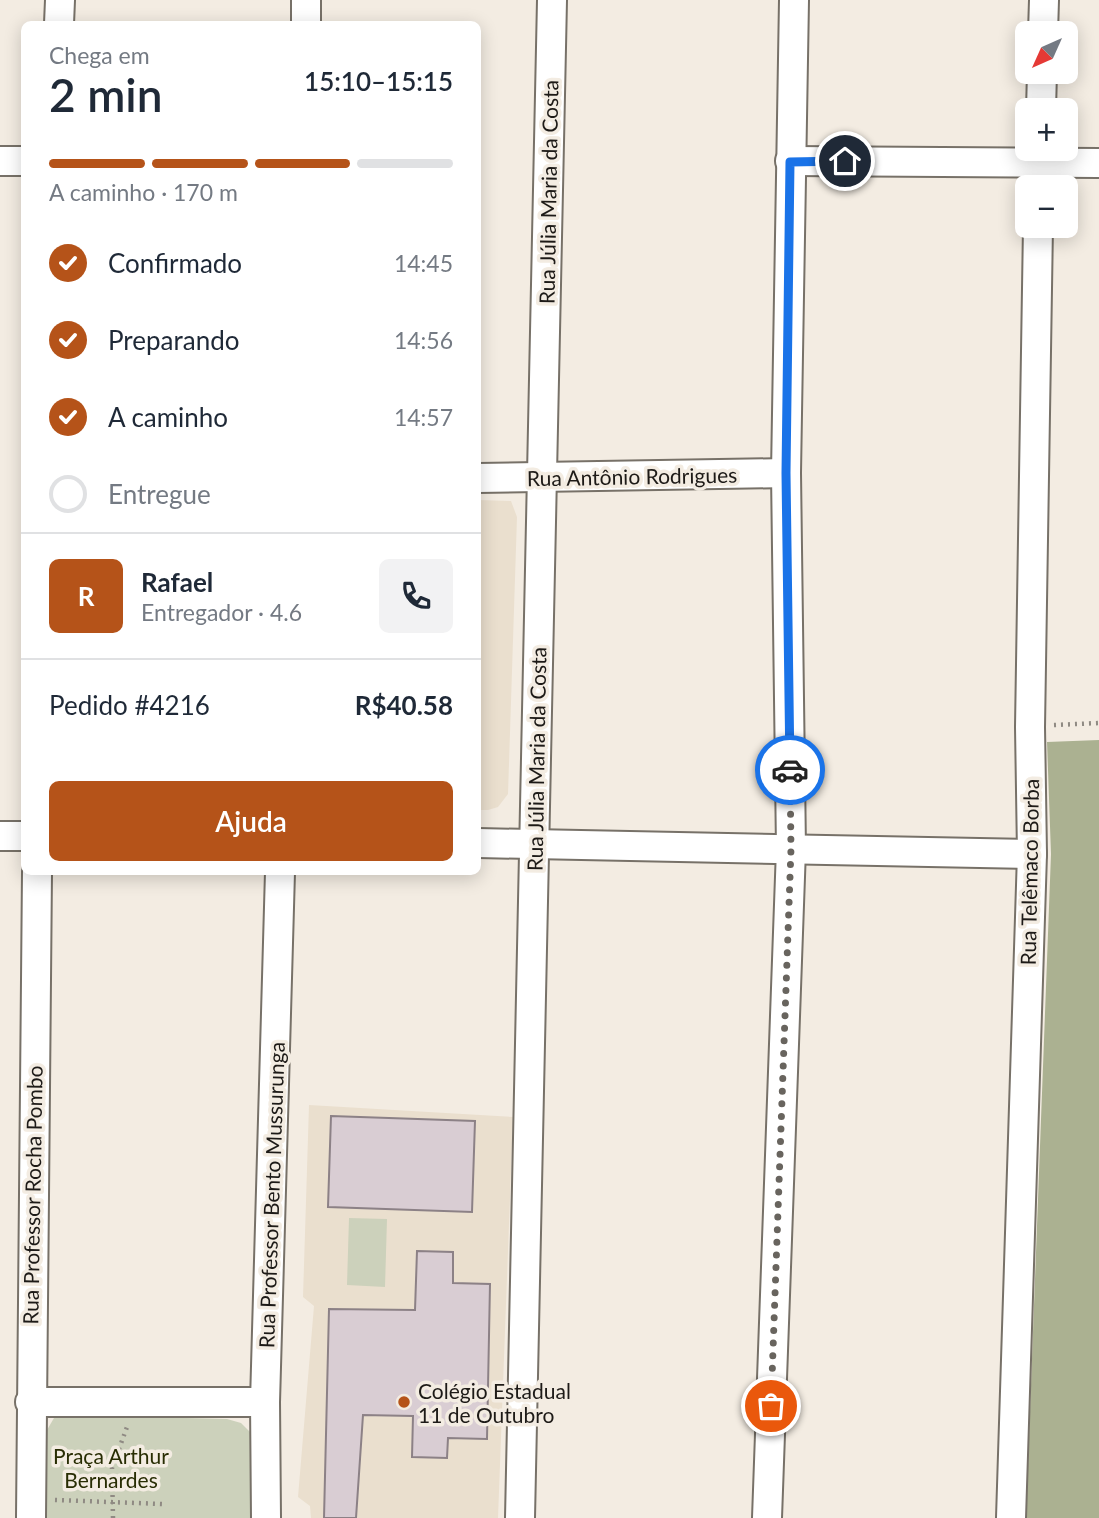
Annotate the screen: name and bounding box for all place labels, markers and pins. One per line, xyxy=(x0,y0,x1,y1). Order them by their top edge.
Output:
pin xyxy=(815,131,875,191)
pin xyxy=(741,1376,801,1436)
place label: Colégio Estadual 11 de Outubro xyxy=(418,1378,571,1427)
marker: Colégio Estadual 11 de Outubro xyxy=(396,1394,412,1410)

